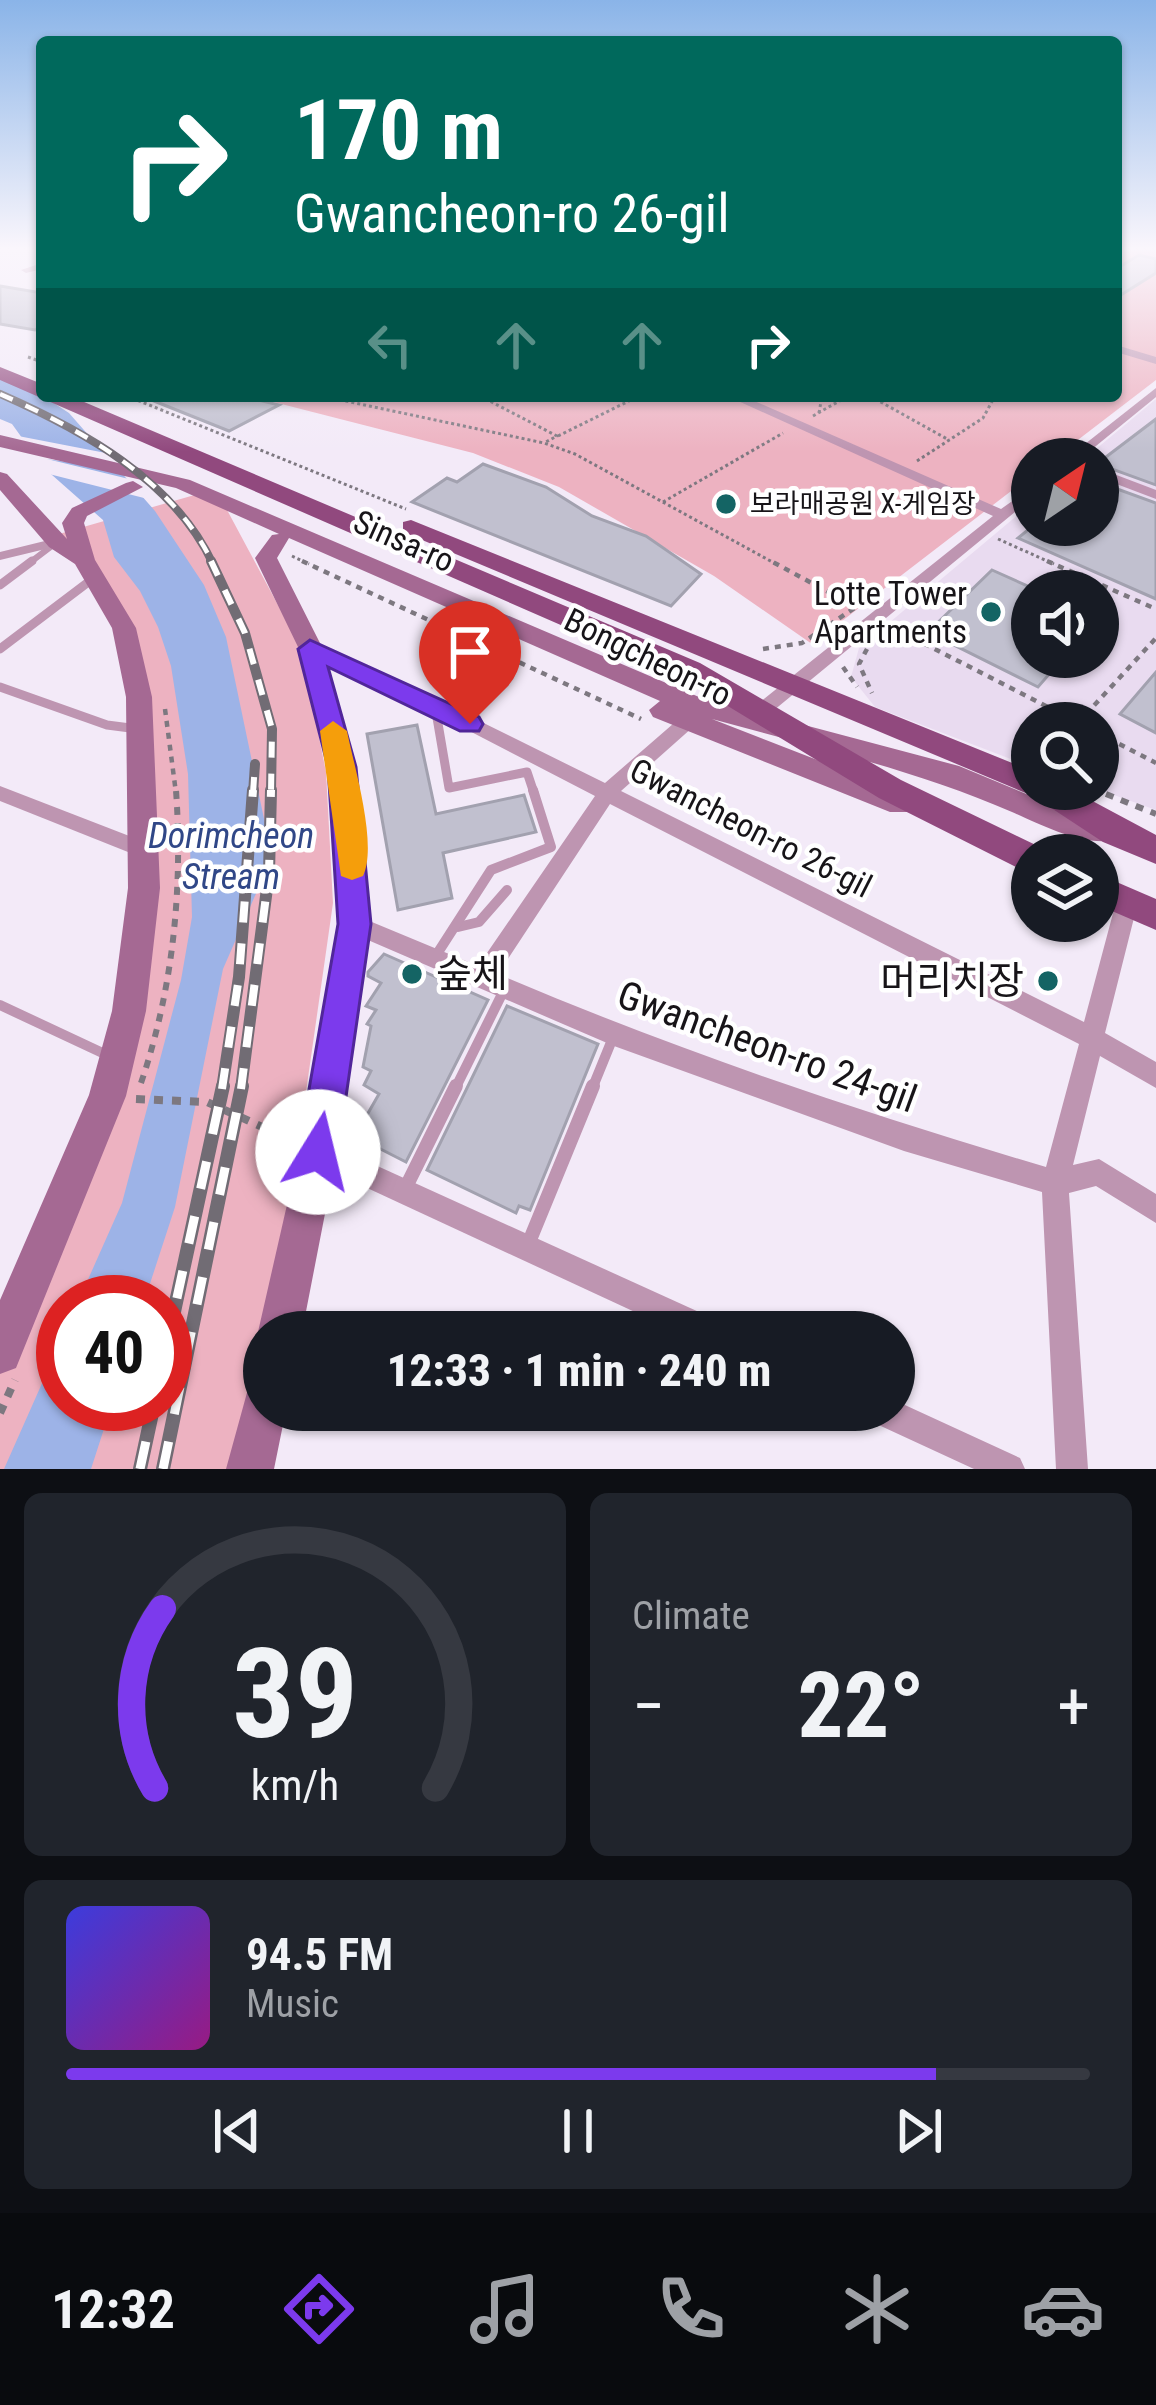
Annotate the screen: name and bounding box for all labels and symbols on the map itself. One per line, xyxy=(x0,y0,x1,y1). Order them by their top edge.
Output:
north arrow xyxy=(1011,438,1119,546)
place label: 보라매공원 X-게임장 xyxy=(750,488,976,520)
marker: 보라매공원 X-게임장 xyxy=(713,491,739,517)
street label: Sinsa-ro xyxy=(348,502,460,580)
place label: Lotte Tower Apartments xyxy=(814,574,967,651)
marker: Lotte Tower Apartments xyxy=(978,599,1004,625)
street label: Bongcheon-ro xyxy=(558,600,738,714)
pin xyxy=(419,601,521,724)
street label: Gwancheon-ro 26-gil xyxy=(624,750,878,906)
water label: Dorimcheon Stream xyxy=(148,815,314,898)
place label: 숲체 xyxy=(436,951,508,997)
place label: 머리치장 xyxy=(880,958,1024,1004)
marker: 숲체 xyxy=(399,961,425,987)
marker: 머리치장 xyxy=(1035,968,1061,994)
street label: Gwancheon-ro 24-gil xyxy=(611,972,923,1122)
position arrow xyxy=(255,1089,381,1215)
speed limit sign: 40 xyxy=(36,1275,192,1431)

